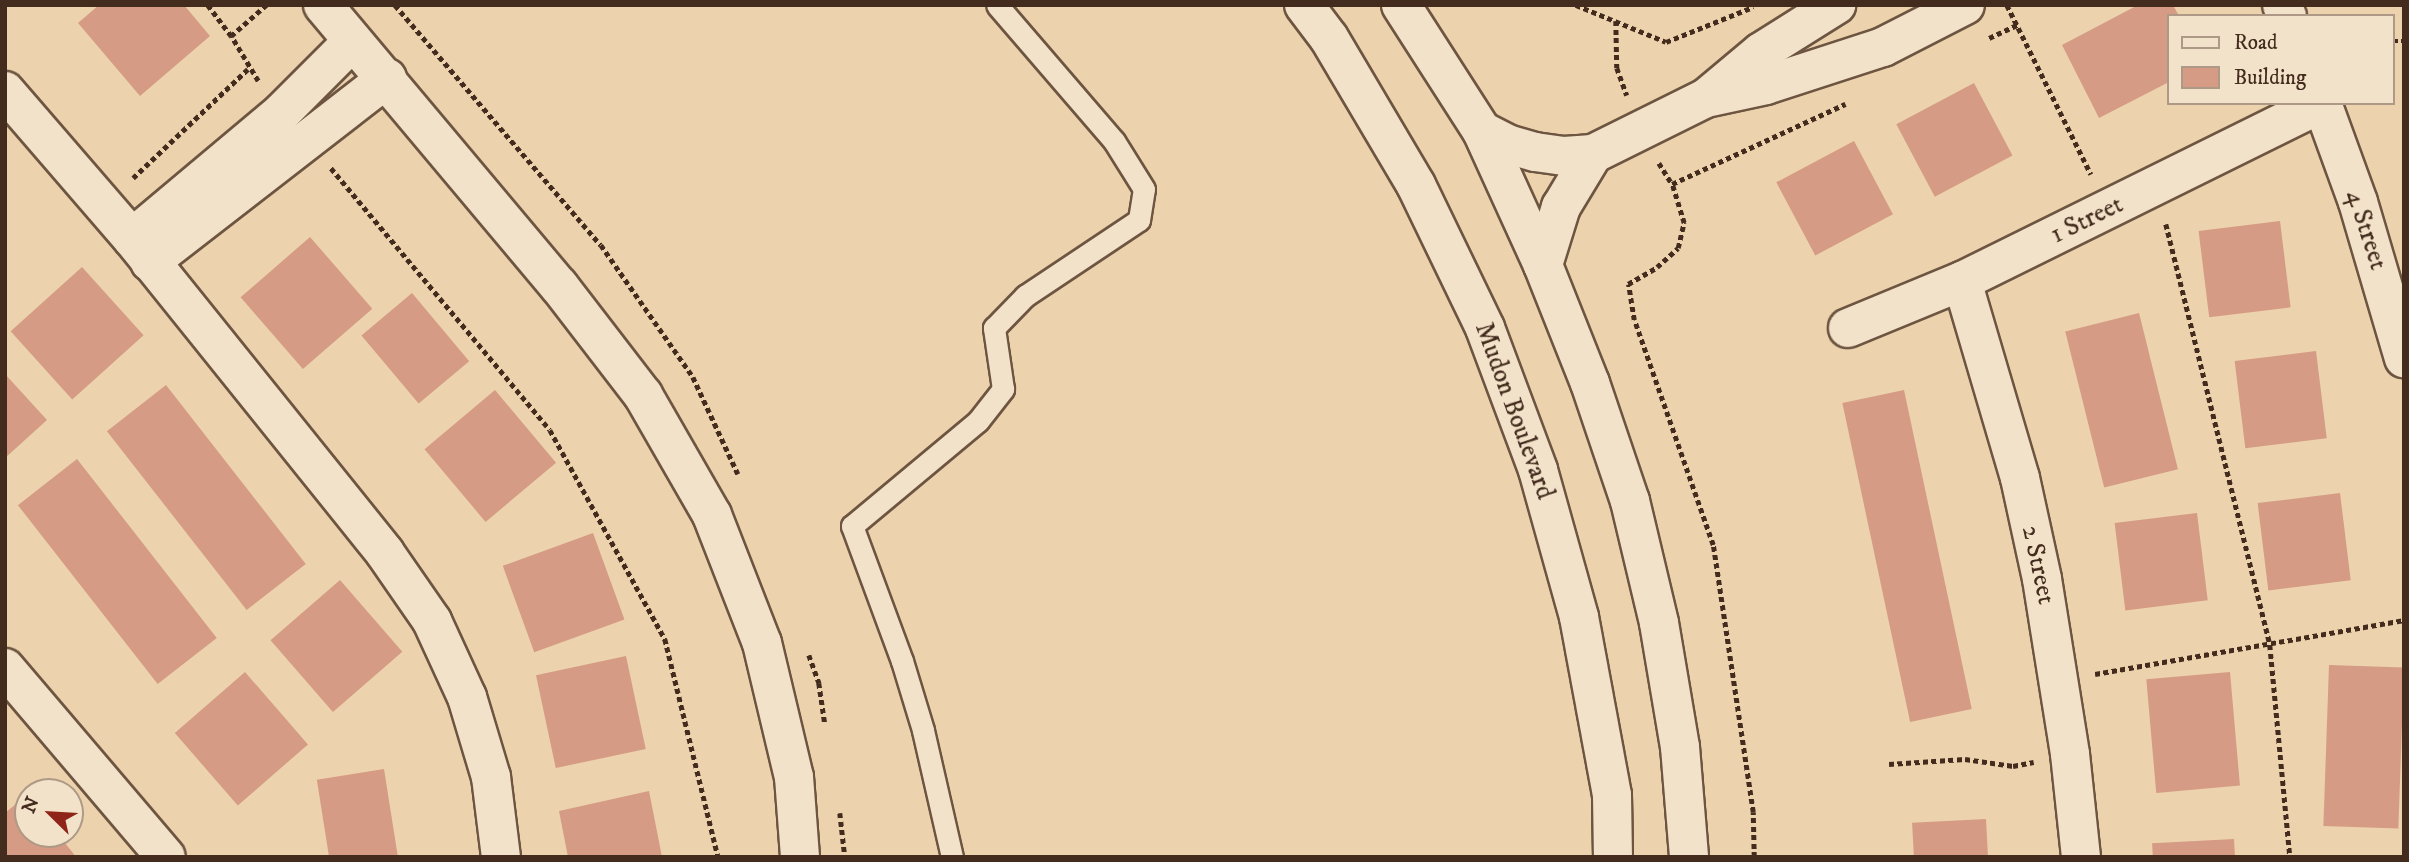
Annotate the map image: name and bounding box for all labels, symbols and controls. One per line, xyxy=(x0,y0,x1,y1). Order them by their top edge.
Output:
legend xyxy=(2168,14,2395,105)
text: Road xyxy=(2234,30,2278,56)
text: Building xyxy=(2234,65,2306,91)
street label: 4 Street xyxy=(2338,186,2394,274)
street label: 1 Street xyxy=(2046,189,2128,251)
street label: Mudon Boulevard xyxy=(1468,318,1560,504)
street label: 2 Street xyxy=(2014,523,2062,607)
north arrow xyxy=(14,778,84,848)
text: N xyxy=(18,793,45,817)

